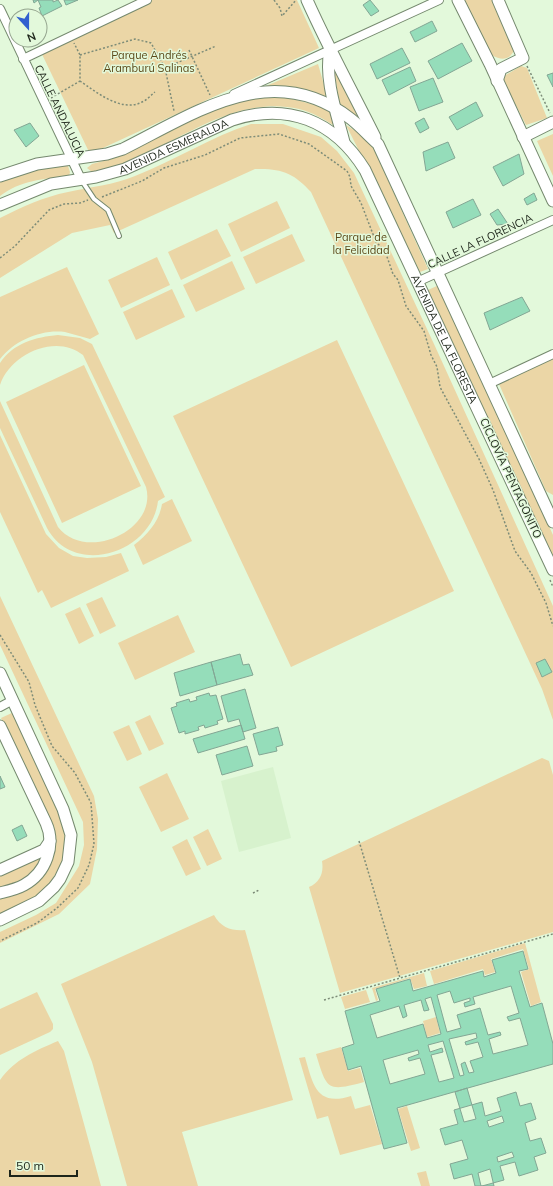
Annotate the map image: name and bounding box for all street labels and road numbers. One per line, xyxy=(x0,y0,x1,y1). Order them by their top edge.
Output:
street label: CALLE ANDALUCIA xyxy=(31,62,89,160)
street label: AVENIDA ESMERALDA xyxy=(117,116,230,177)
street label: CALLE LA FLORENCIA xyxy=(425,210,535,272)
street label: AVENIDA DE LA FLORESTA xyxy=(408,272,481,406)
street label: CICLOVÍA PENTAGONITO xyxy=(477,416,545,540)

